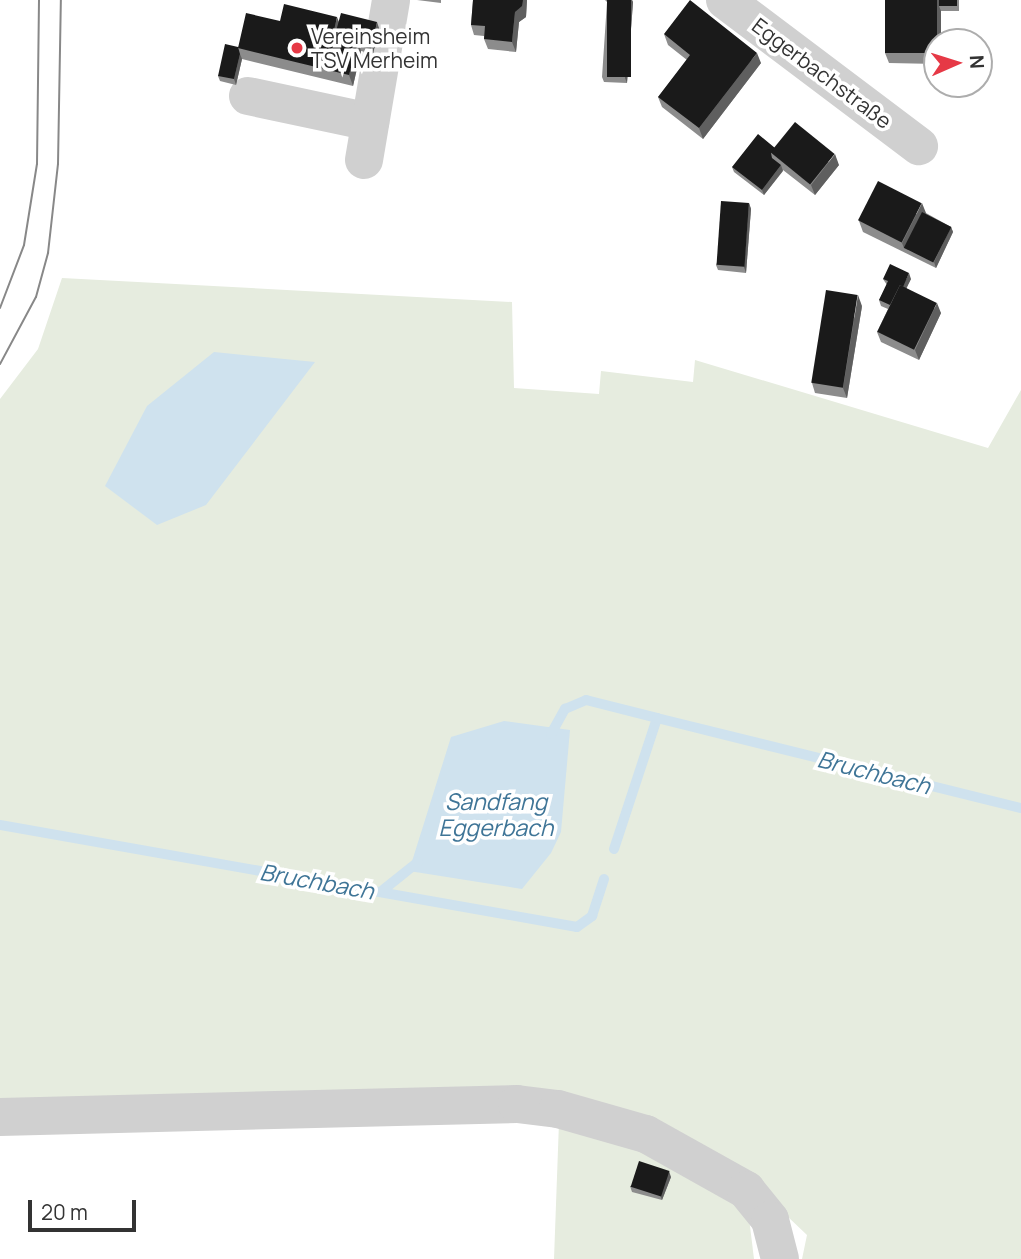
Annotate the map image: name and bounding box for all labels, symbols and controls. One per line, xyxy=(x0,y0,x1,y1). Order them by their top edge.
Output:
street label: Eggerbachstraße xyxy=(747,12,897,134)
place label: Vereinsheim TSV Merheim xyxy=(311,23,438,73)
north arrow xyxy=(923,28,993,98)
marker: Vereinsheim TSV Merheim xyxy=(289,40,305,56)
text: N xyxy=(964,55,990,70)
water label: Bruchbach xyxy=(815,745,933,799)
water label: Sandfang Eggerbach xyxy=(439,787,553,841)
water label: Bruchbach xyxy=(258,857,376,905)
scale bar xyxy=(32,1186,140,1230)
text: 20 m xyxy=(41,1198,88,1226)

